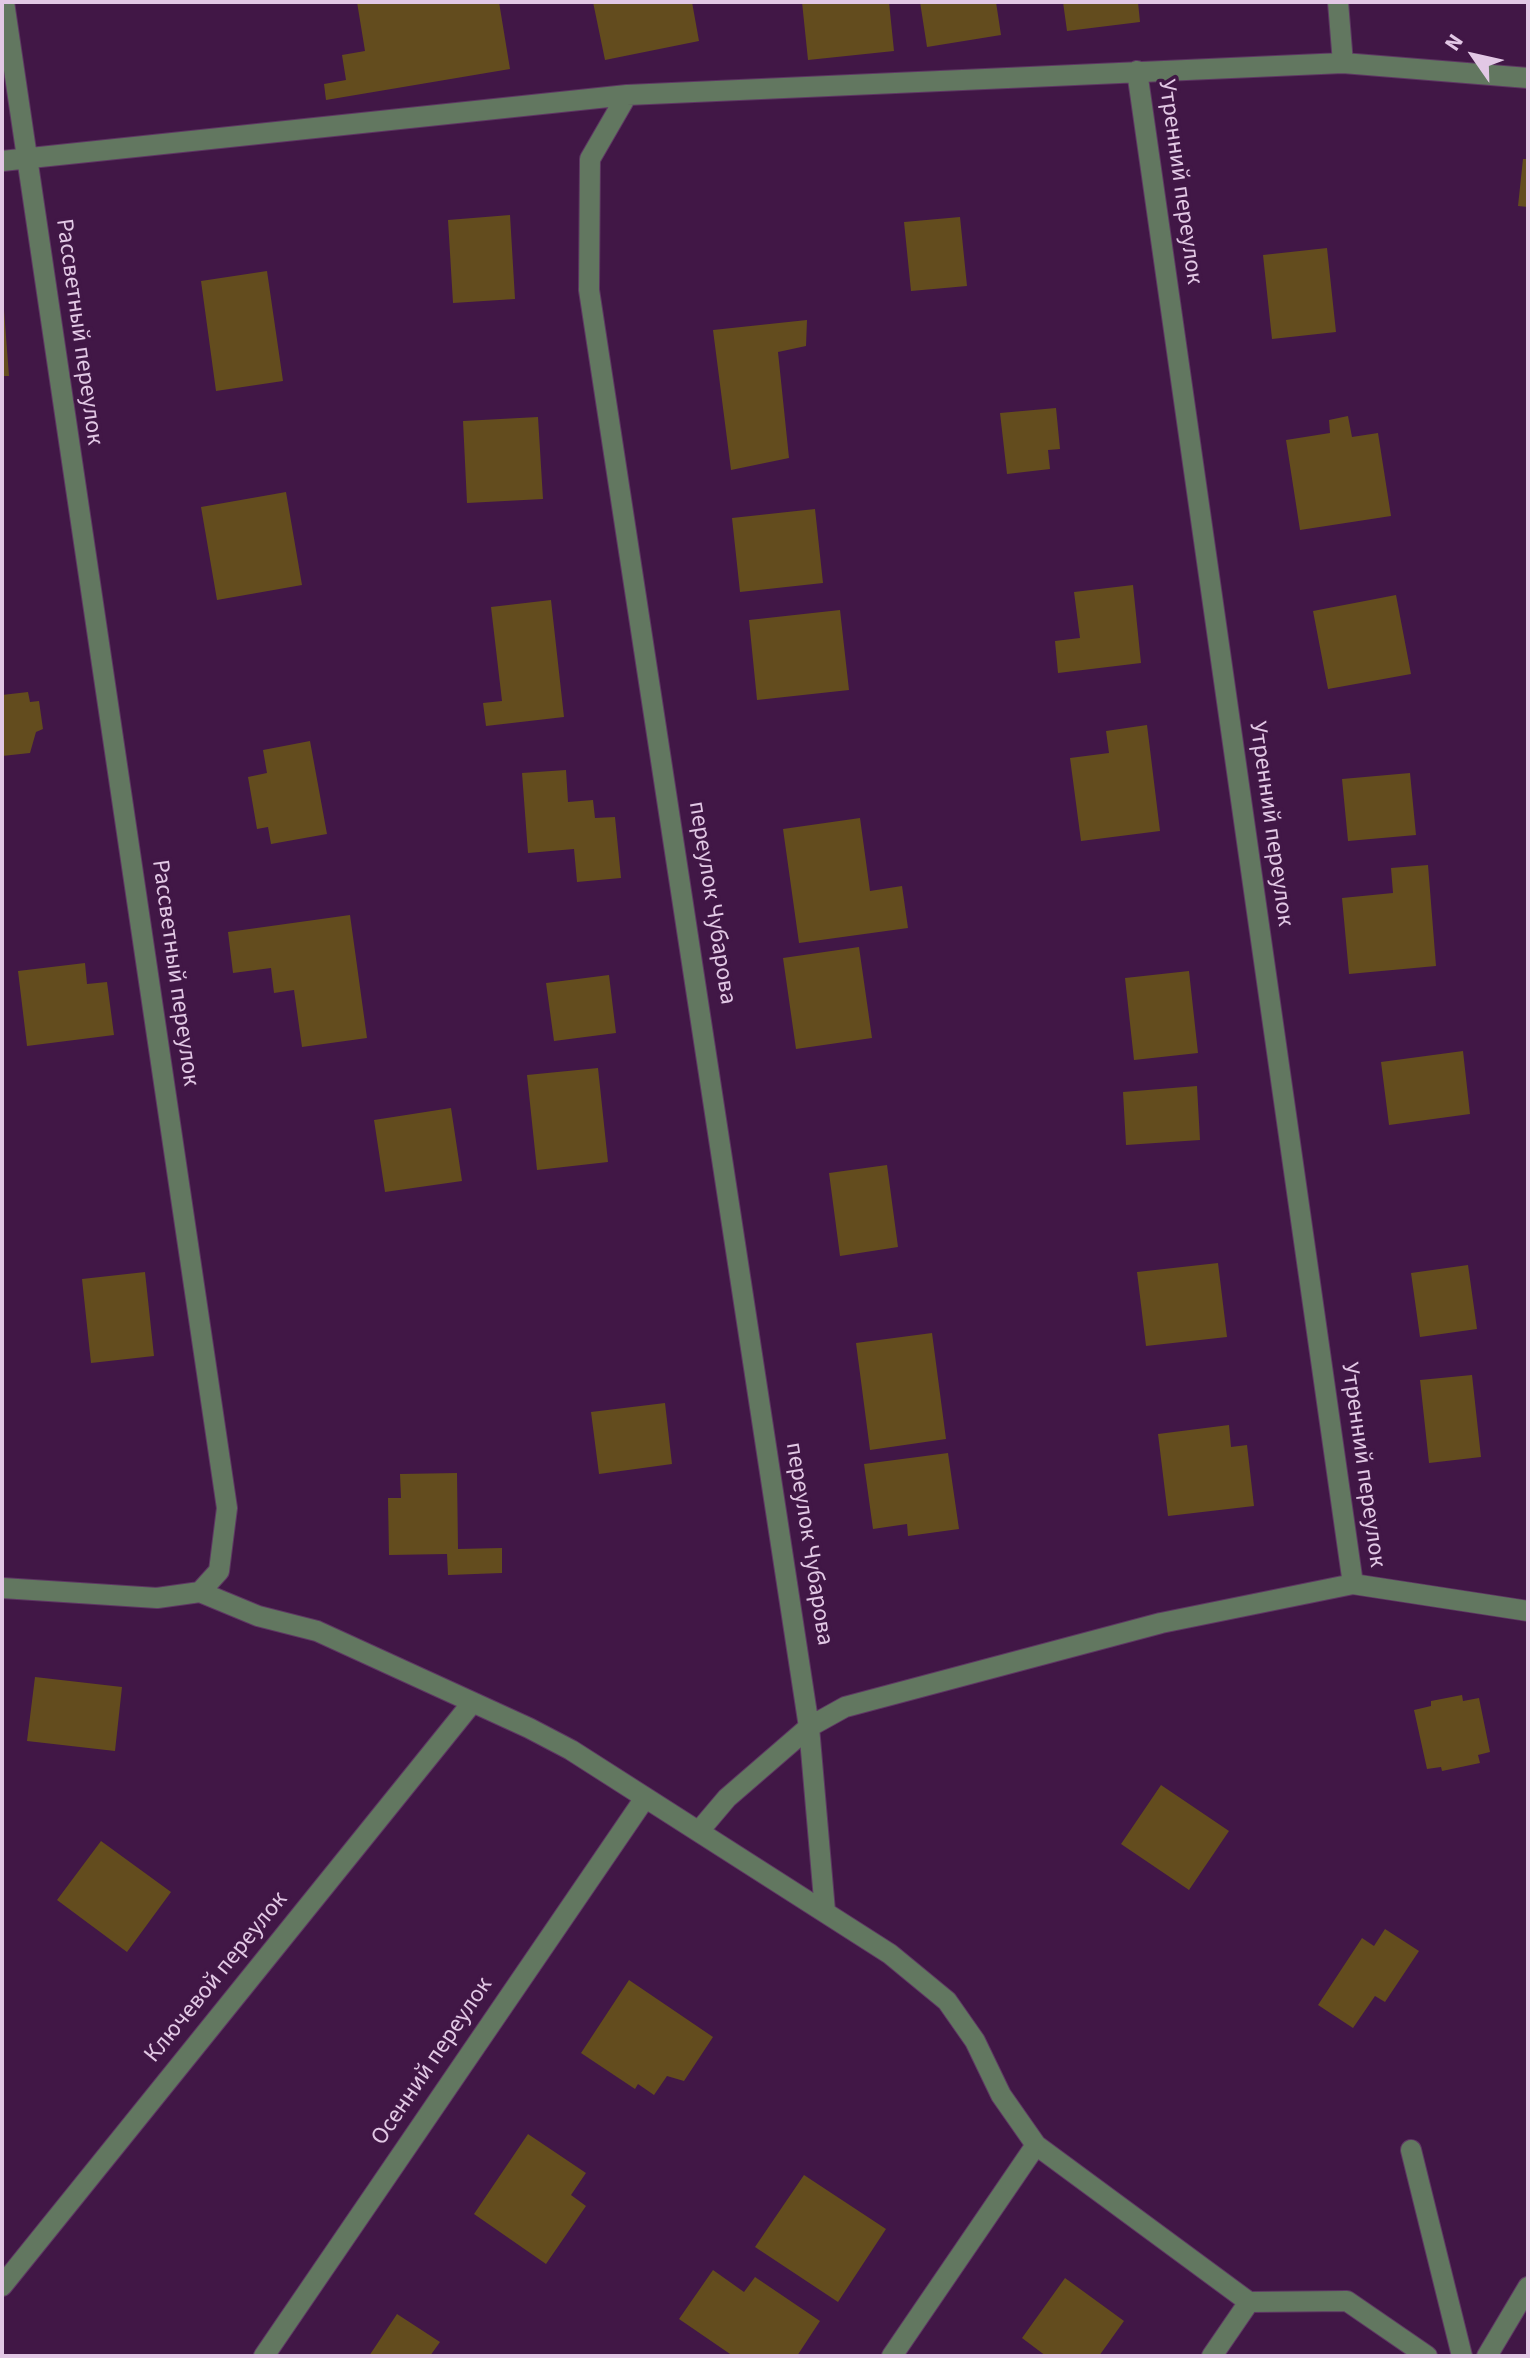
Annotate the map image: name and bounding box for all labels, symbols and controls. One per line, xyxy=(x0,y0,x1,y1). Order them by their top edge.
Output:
north arrow xyxy=(1434,16,1514,96)
text: N xyxy=(1437,28,1471,58)
street label: Утренний переулок xyxy=(1150,78,1208,286)
street label: Рассветный переулок xyxy=(48,217,108,447)
street label: Утренний переулок xyxy=(1241,720,1299,928)
street label: переулок Чубарова xyxy=(681,799,741,1007)
street label: Рассветный переулок xyxy=(144,858,204,1088)
street label: Утренний переулок xyxy=(1333,1361,1391,1569)
street label: переулок Чубарова xyxy=(778,1440,838,1648)
street label: Ключевой переулок xyxy=(139,1887,295,2069)
street label: Осенний переулок xyxy=(366,1973,500,2151)

